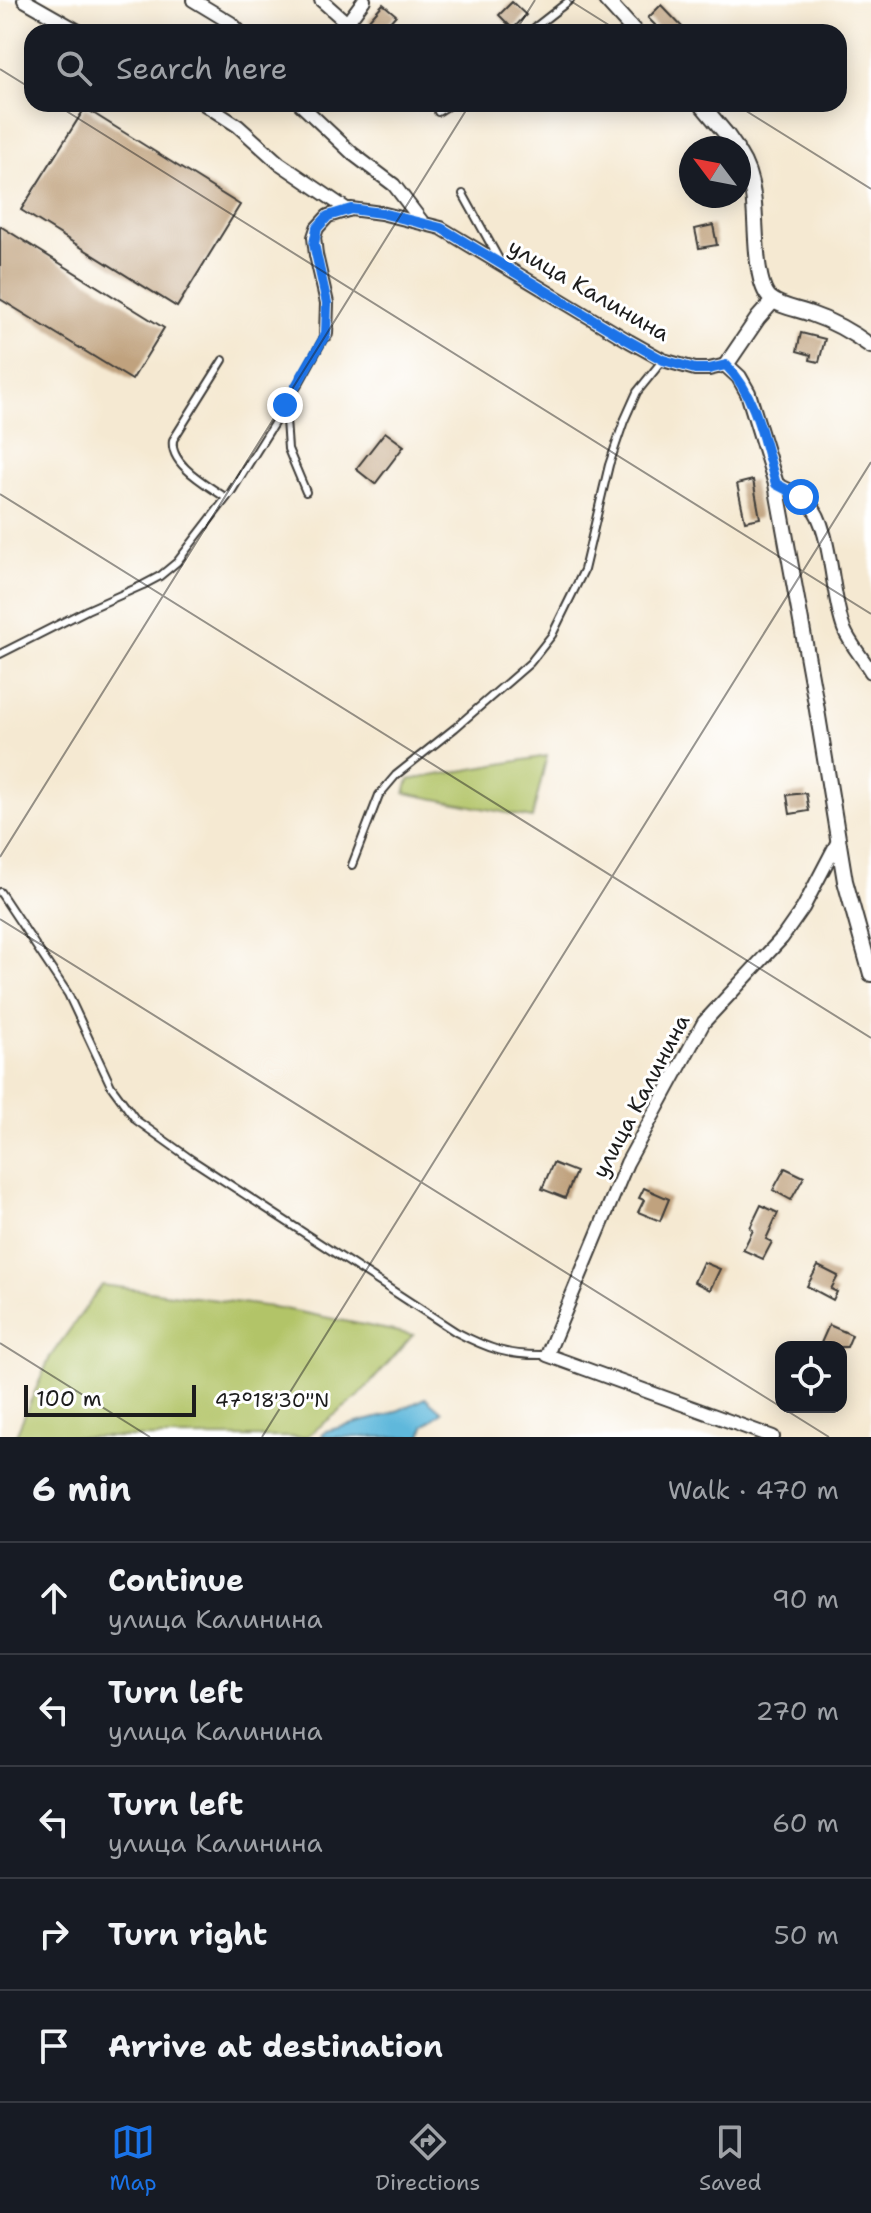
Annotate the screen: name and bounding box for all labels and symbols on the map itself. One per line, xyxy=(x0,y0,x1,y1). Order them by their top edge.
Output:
north arrow xyxy=(679,136,751,208)
street label: улица Калинина xyxy=(503,232,675,348)
route end xyxy=(267,387,303,423)
route start xyxy=(783,479,819,515)
street label: улица Калинина xyxy=(586,1009,697,1183)
scale bar xyxy=(24,1381,196,1417)
text: 47°18'30"N xyxy=(215,1387,329,1413)

